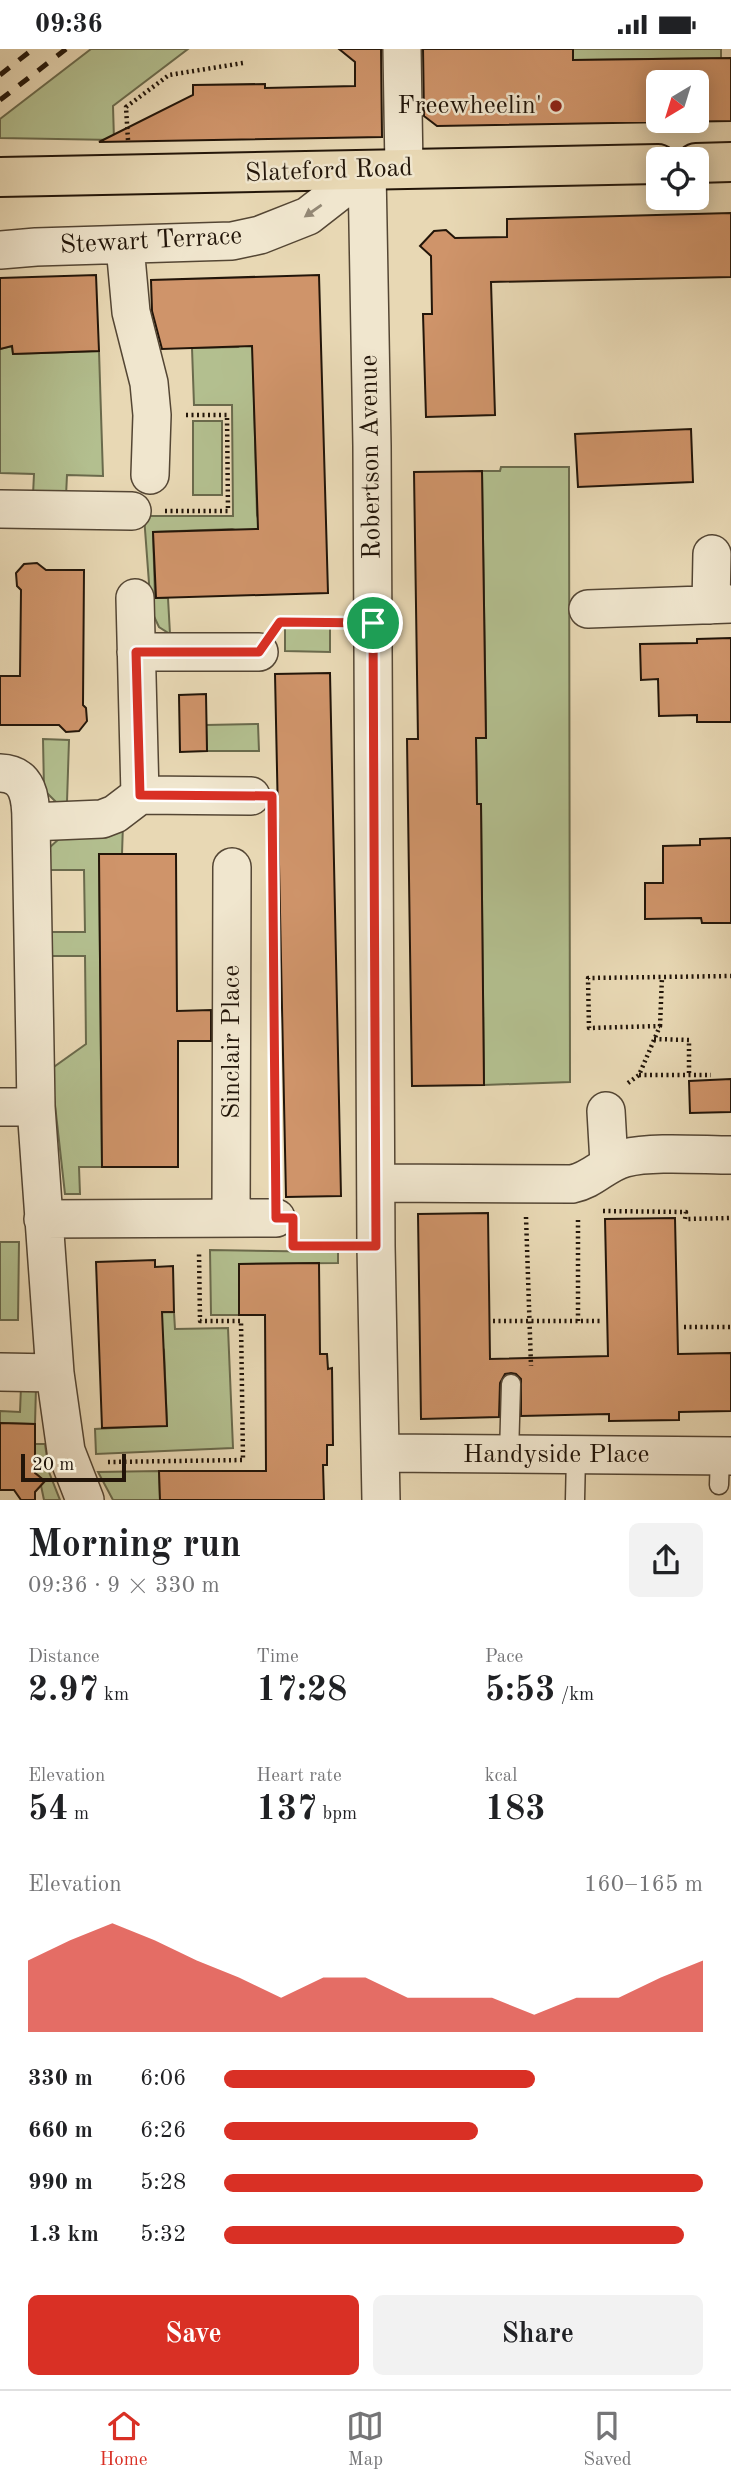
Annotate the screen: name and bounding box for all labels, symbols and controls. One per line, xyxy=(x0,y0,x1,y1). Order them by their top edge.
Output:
text: 09:36 xyxy=(35,12,103,38)
north arrow xyxy=(646,70,709,133)
map controls xyxy=(646,70,709,210)
place label: Freewheelin' xyxy=(397,93,542,119)
marker: Freewheelin' xyxy=(548,98,564,114)
button: locate xyxy=(646,147,709,210)
street label: Slateford Road xyxy=(245,155,413,187)
one-way arrow xyxy=(304,204,322,218)
street label: Stewart Terrace xyxy=(59,223,243,259)
street label: Robertson Avenue xyxy=(356,354,386,560)
pin xyxy=(343,593,403,653)
icon: arrive xyxy=(354,604,392,642)
street label: Sinclair Place xyxy=(219,965,245,1119)
street label: Handyside Place xyxy=(463,1442,649,1468)
scale bar xyxy=(21,1451,126,1483)
text: 20 m xyxy=(32,1456,74,1475)
button: share xyxy=(629,1523,703,1597)
text: Morning run xyxy=(28,1527,241,1565)
text: 09:36 · 9 × 330 m xyxy=(28,1574,220,1597)
text: Distance xyxy=(28,1648,100,1667)
text: Time xyxy=(256,1648,299,1667)
text: Pace xyxy=(485,1648,523,1667)
text: 2.97 xyxy=(28,1673,99,1708)
text: 17:28 xyxy=(256,1673,347,1708)
text: 5:53 xyxy=(485,1673,555,1708)
text: km xyxy=(99,1686,129,1705)
text: /km xyxy=(555,1686,594,1705)
text: Elevation xyxy=(28,1767,105,1786)
text: Heart rate xyxy=(256,1767,342,1786)
text: kcal xyxy=(485,1767,517,1786)
text: 54 xyxy=(28,1792,69,1827)
text: 137 xyxy=(256,1792,317,1827)
text: 183 xyxy=(485,1792,546,1827)
text: m xyxy=(69,1805,89,1824)
text: bpm xyxy=(317,1805,357,1824)
text: Elevation xyxy=(28,1873,122,1896)
text: 160–165 m xyxy=(584,1873,703,1896)
text: 330 m xyxy=(28,2067,93,2090)
text: 6:06 xyxy=(140,2067,186,2090)
text: 660 m xyxy=(28,2119,93,2142)
text: 6:26 xyxy=(140,2119,186,2142)
text: 990 m xyxy=(28,2171,93,2194)
text: 5:28 xyxy=(140,2171,186,2194)
text: 1.3 km xyxy=(28,2223,99,2246)
text: 5:32 xyxy=(140,2223,186,2246)
button: Save xyxy=(28,2295,359,2375)
button: Share xyxy=(373,2295,703,2375)
tab: Home xyxy=(99,2407,148,2472)
tab: Map xyxy=(346,2407,384,2472)
tab: Saved xyxy=(583,2407,632,2472)

